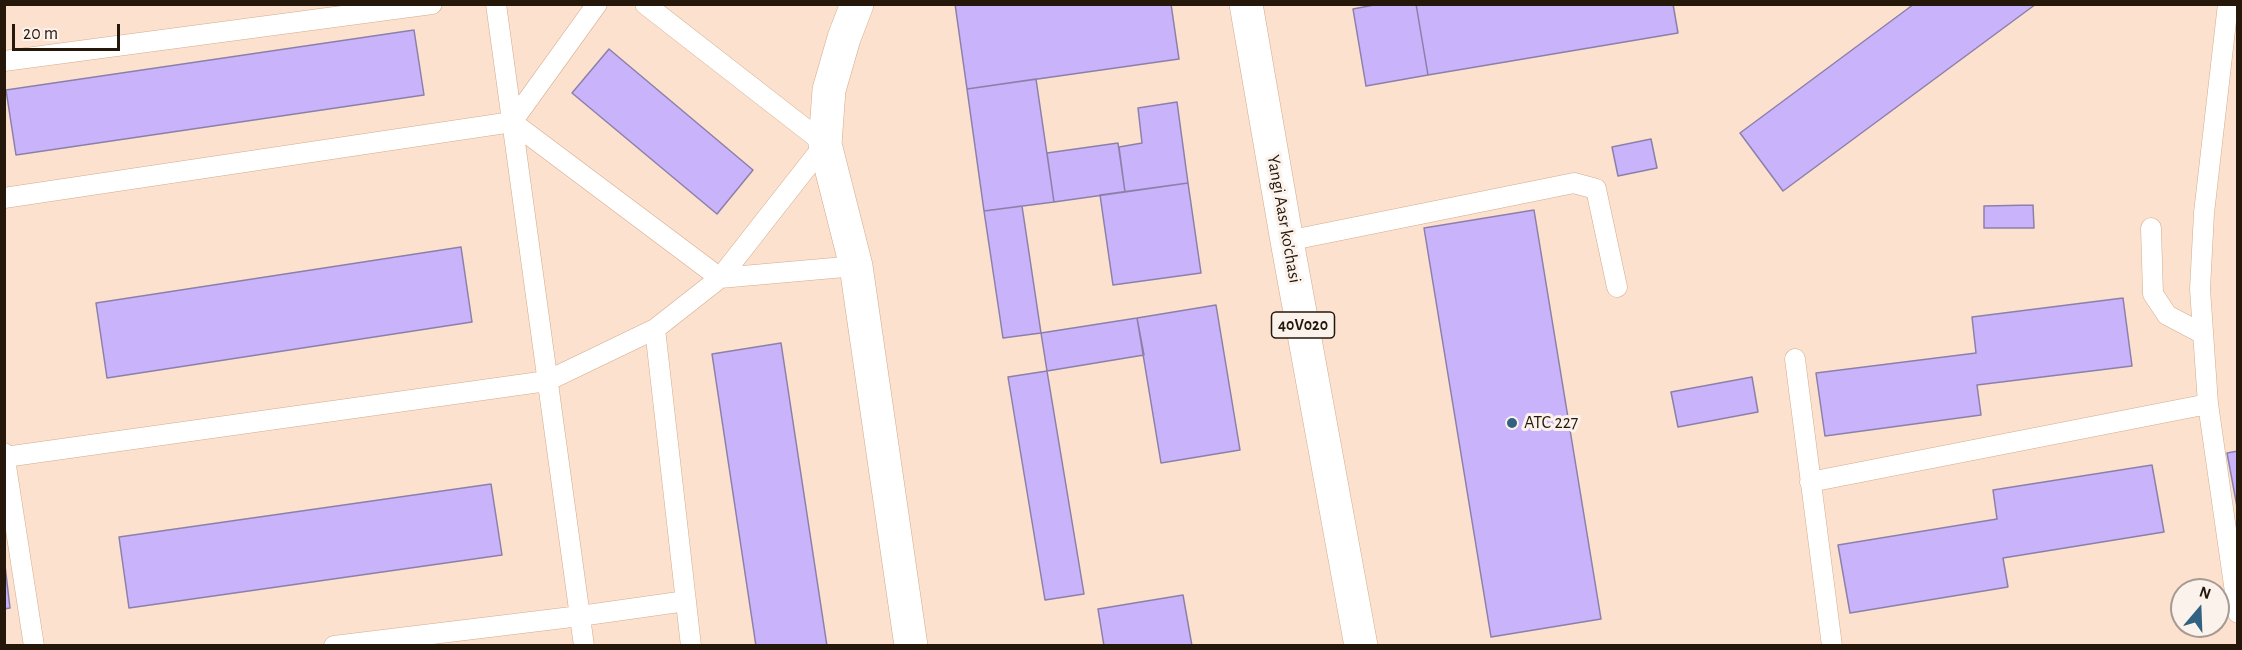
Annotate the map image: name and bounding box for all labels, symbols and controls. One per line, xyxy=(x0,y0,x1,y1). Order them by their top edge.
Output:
scale bar xyxy=(15,12,123,50)
text: 20 m xyxy=(23,25,58,43)
street label: Yangi Aasr ko'chasi xyxy=(1262,153,1306,285)
road number: 40V020 xyxy=(1272,312,1334,338)
place label: АТС 227 xyxy=(1524,412,1578,434)
marker: АТС 227 xyxy=(1505,416,1519,430)
north arrow xyxy=(2170,578,2230,638)
text: N xyxy=(2197,583,2213,602)

